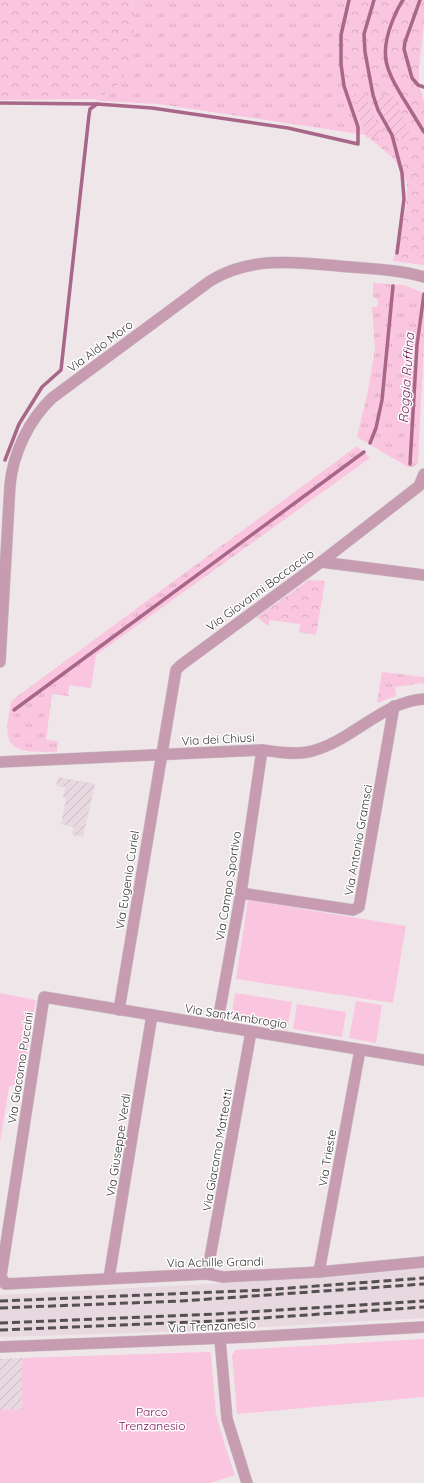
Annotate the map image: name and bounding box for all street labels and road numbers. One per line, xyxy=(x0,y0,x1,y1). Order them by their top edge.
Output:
street label: Via Aldo Moro xyxy=(64,317,136,375)
street label: Via Giovanni Boccaccio xyxy=(203,546,317,634)
street label: Via dei Chiusi xyxy=(181,730,255,748)
street label: Via Antonio Gramsci xyxy=(341,783,375,897)
street label: Via Eugenio Curiel xyxy=(112,829,142,931)
street label: Via Campo Sportivo xyxy=(212,830,244,942)
street label: Via Sant'Ambrogio xyxy=(184,1001,288,1031)
street label: Via Giacomo Puccini xyxy=(4,1011,36,1125)
street label: Via Giacomo Matteotti xyxy=(199,1088,235,1212)
street label: Via Giuseppe Verdi xyxy=(102,1092,134,1198)
street label: Via Trieste xyxy=(315,1128,339,1188)
street label: Via Achille Grandi xyxy=(166,1254,264,1270)
street label: Via Trenzanesio xyxy=(168,1316,256,1336)

